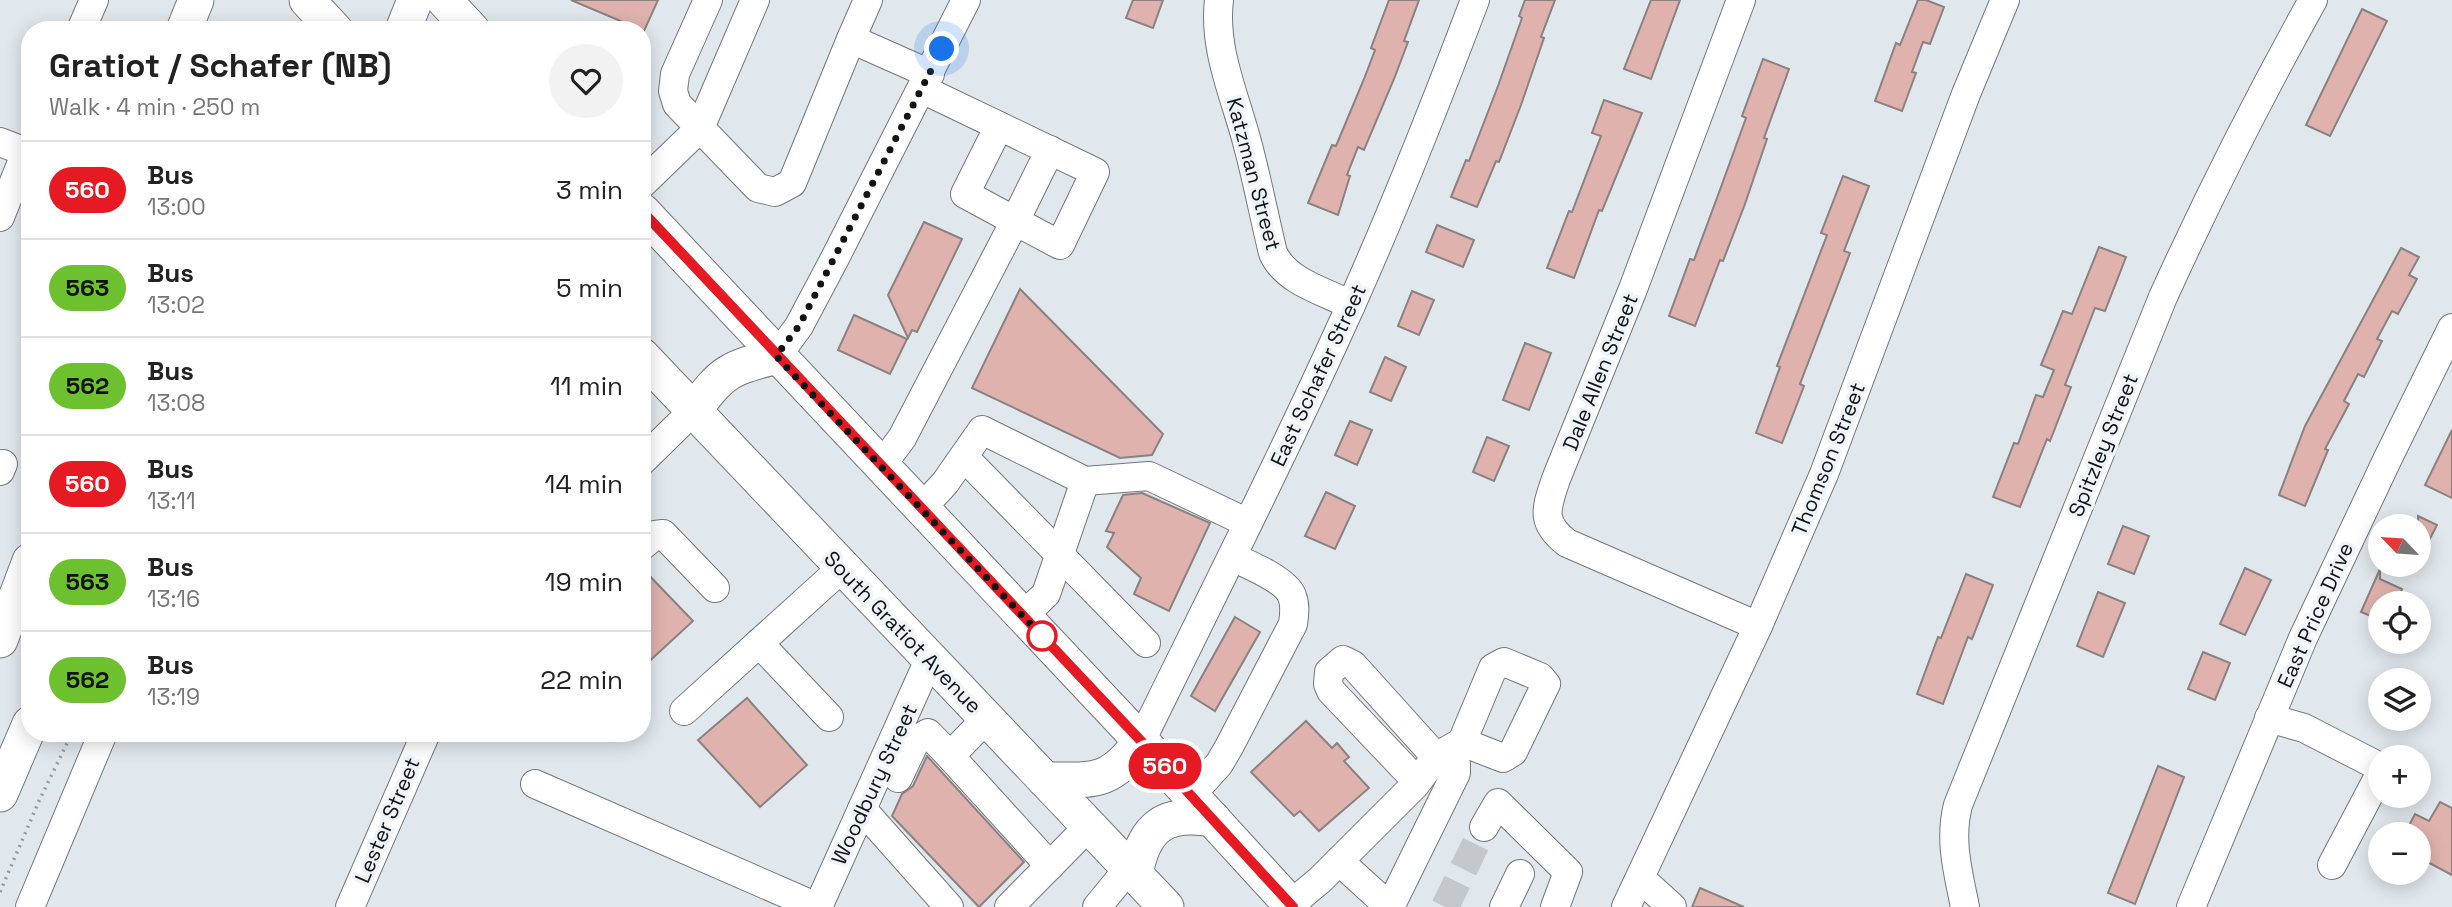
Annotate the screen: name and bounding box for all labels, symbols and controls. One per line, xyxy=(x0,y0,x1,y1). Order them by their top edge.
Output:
your location xyxy=(924,31,959,66)
button: heart xyxy=(549,44,623,118)
text: Gratiot / Schafer (NB) xyxy=(49,45,391,87)
text: Walk · 4 min · 250 m xyxy=(49,92,260,122)
street label: Katzman Street xyxy=(1221,94,1287,254)
text: Bus xyxy=(147,158,194,192)
text: 3 min xyxy=(556,173,623,207)
text: 560 xyxy=(65,174,110,205)
text: 13:00 xyxy=(147,192,206,222)
text: Bus xyxy=(147,256,194,290)
text: 5 min xyxy=(556,271,623,305)
text: 563 xyxy=(66,272,109,303)
street label: East Schafer Street xyxy=(1264,280,1372,470)
street label: Dale Allen Street xyxy=(1556,289,1644,455)
text: 13:02 xyxy=(147,290,205,320)
text: Bus xyxy=(147,354,194,388)
text: 11 min xyxy=(550,369,623,403)
street label: Spitzley Street xyxy=(2062,369,2144,521)
text: 562 xyxy=(66,370,109,401)
street label: Thomson Street xyxy=(1785,378,1871,540)
text: 13:08 xyxy=(147,388,205,418)
text: Bus xyxy=(147,452,194,486)
text: 14 min xyxy=(545,467,623,501)
text: 560 xyxy=(65,468,110,499)
text: 13:11 xyxy=(147,486,196,516)
north arrow xyxy=(2368,514,2431,578)
map controls xyxy=(2368,514,2431,885)
street label: East Price Drive xyxy=(2271,538,2359,692)
street label: South Gratiot Avenue xyxy=(818,545,988,719)
text: Bus xyxy=(147,550,194,584)
text: 19 min xyxy=(545,565,623,599)
text: 563 xyxy=(66,566,109,597)
text: 13:16 xyxy=(147,584,200,614)
button: locate xyxy=(2368,591,2431,654)
unlabelled marker xyxy=(1027,621,1057,651)
text: Bus xyxy=(147,648,194,682)
text: 22 min xyxy=(540,663,623,697)
text: 562 xyxy=(66,664,109,695)
button: layers xyxy=(2368,668,2431,731)
text: 13:19 xyxy=(147,682,200,712)
street label: Woodbury Street xyxy=(825,699,923,869)
line badge: 560 xyxy=(1125,743,1205,789)
button: + xyxy=(2368,745,2431,808)
text: 560 xyxy=(1143,750,1187,781)
street label: Lester Street xyxy=(348,753,426,887)
button: − xyxy=(2368,822,2431,885)

